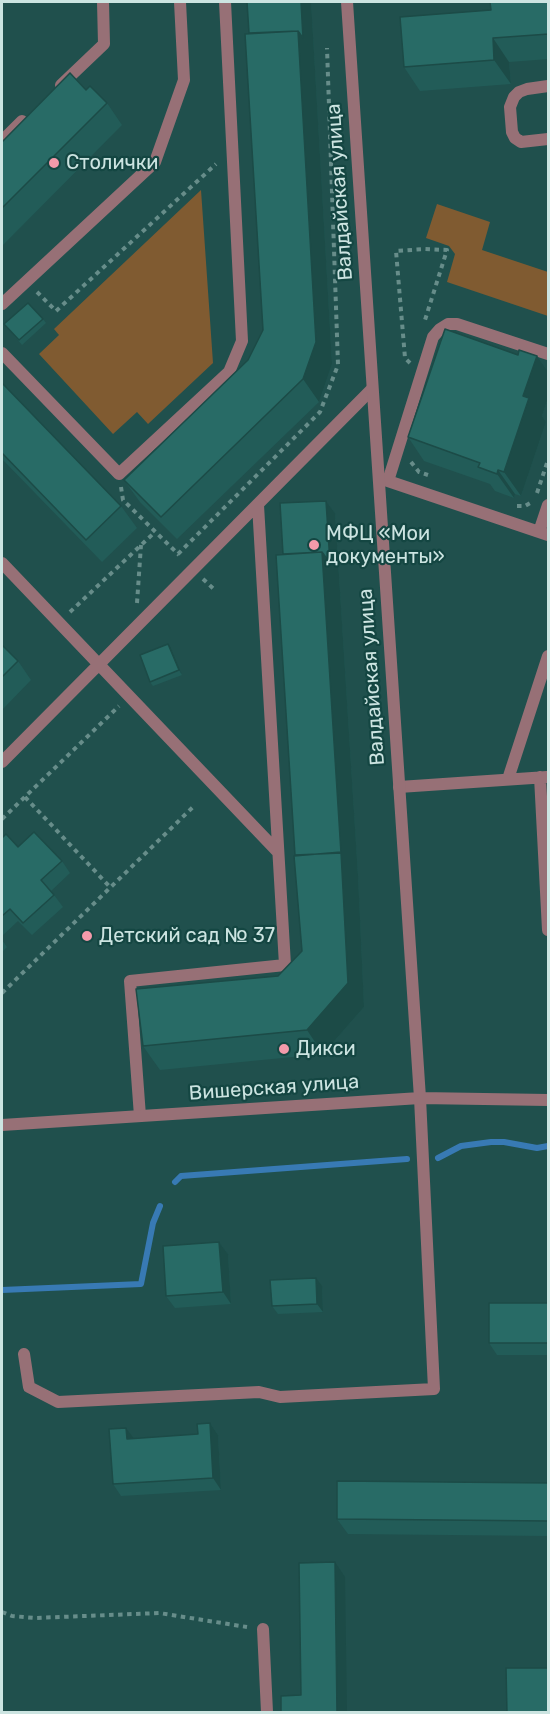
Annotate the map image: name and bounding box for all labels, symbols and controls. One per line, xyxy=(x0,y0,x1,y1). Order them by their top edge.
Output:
street label: Валдайская улица xyxy=(322,103,358,281)
place label: Столички xyxy=(66,151,159,175)
marker: Столички xyxy=(47,156,61,170)
place label: МФЦ «Мои документы» xyxy=(326,522,445,569)
marker: МФЦ «Мои документы» xyxy=(307,538,321,552)
street label: Валдайская улица xyxy=(354,588,390,766)
place label: Детский сад № 37 xyxy=(99,924,275,948)
marker: Детский сад № 37 xyxy=(80,929,94,943)
place label: Дикси xyxy=(296,1037,356,1061)
marker: Дикси xyxy=(277,1042,291,1056)
street label: Вишерская улица xyxy=(188,1070,360,1106)

